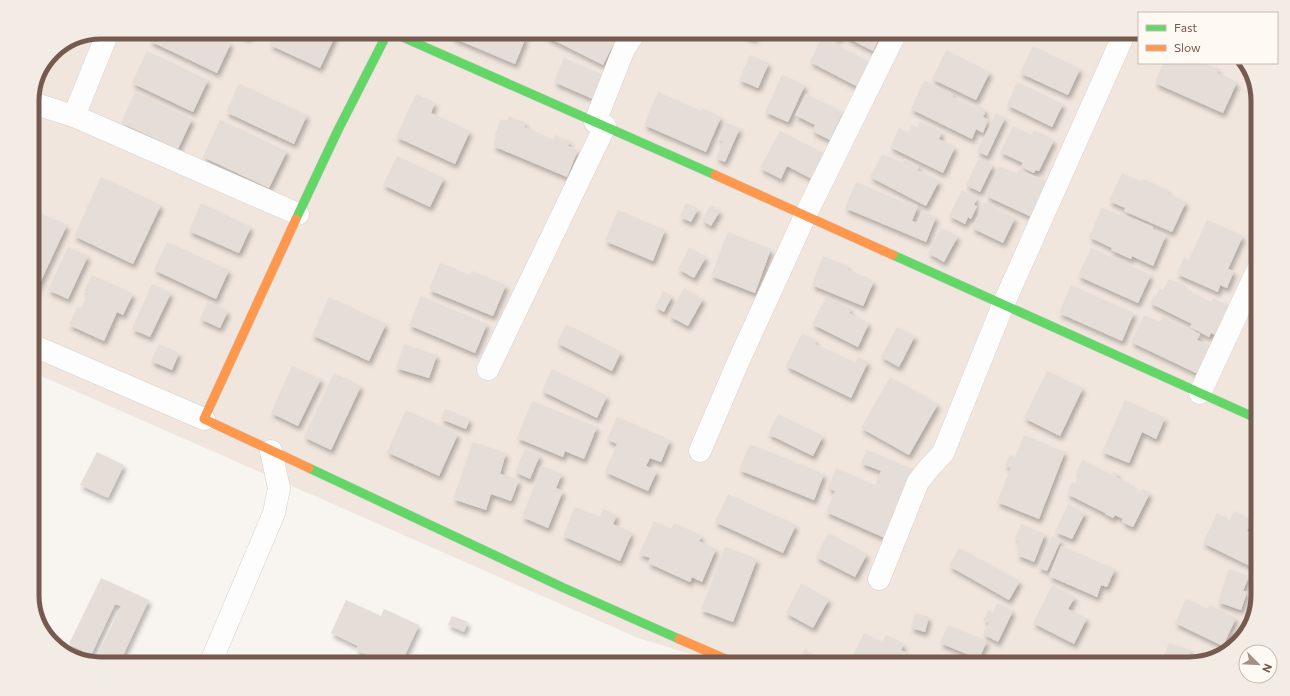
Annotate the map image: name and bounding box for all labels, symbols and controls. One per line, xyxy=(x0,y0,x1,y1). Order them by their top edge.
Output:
legend xyxy=(1138,12,1278,64)
text: Fast xyxy=(1174,20,1197,34)
text: Slow xyxy=(1174,40,1201,54)
north arrow xyxy=(1238,644,1278,684)
text: N xyxy=(1260,662,1275,675)

